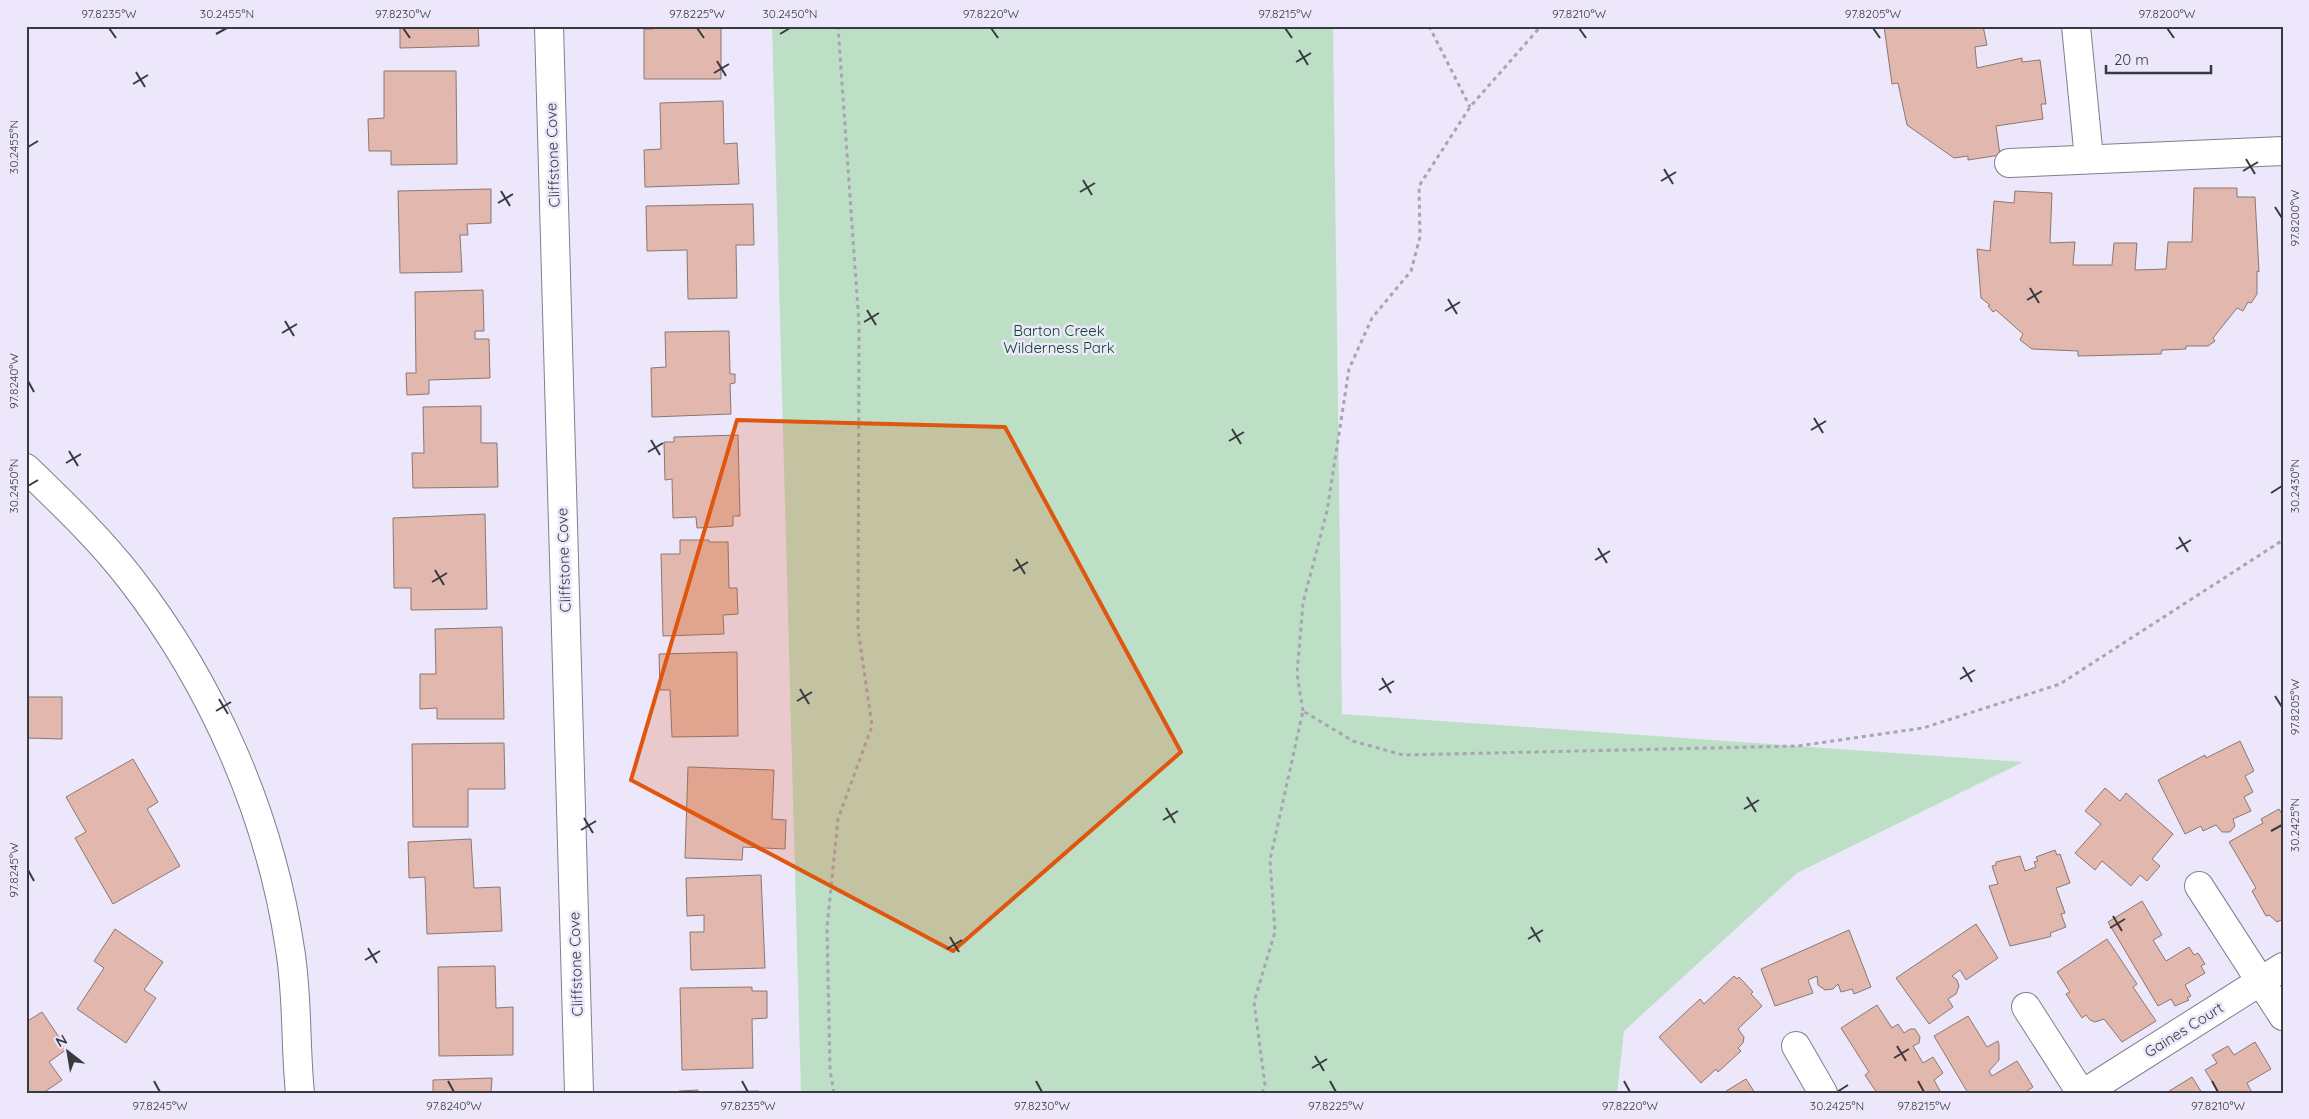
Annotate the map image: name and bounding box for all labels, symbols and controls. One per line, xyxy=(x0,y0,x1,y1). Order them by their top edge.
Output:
text: 97.8235°W xyxy=(81,6,137,21)
text: 30.2455°N xyxy=(200,6,254,21)
text: 97.8230°W xyxy=(375,6,431,21)
text: 97.8225°W xyxy=(669,6,725,21)
text: 30.2450°N xyxy=(763,6,817,21)
text: 97.8220°W xyxy=(963,6,1020,21)
text: 97.8215°W xyxy=(1258,6,1312,21)
text: 97.8210°W xyxy=(1552,6,1607,21)
text: 97.8205°W xyxy=(1845,6,1902,21)
text: 97.8200°W xyxy=(2139,6,2196,21)
scale bar xyxy=(2106,42,2212,74)
text: 20 m xyxy=(2114,50,2149,69)
street label: Cliffstone Cove xyxy=(541,102,564,208)
text: 30.2455°N xyxy=(6,120,21,174)
text: 97.8200°W xyxy=(2287,189,2302,246)
park label: Barton Creek Wilderness Park xyxy=(1003,321,1115,357)
text: 97.8240°W xyxy=(6,353,21,409)
text: 30.2450°N xyxy=(6,459,21,513)
text: 30.2430°N xyxy=(2287,459,2302,513)
street label: Cliffstone Cove xyxy=(552,507,575,613)
text: 97.8205°W xyxy=(2287,678,2302,735)
text: 30.2425°N xyxy=(2287,798,2302,852)
text: 97.8245°W xyxy=(6,842,21,898)
street label: Cliffstone Cove xyxy=(564,911,587,1017)
street label: Gaines Court xyxy=(2141,998,2227,1061)
north arrow xyxy=(42,1026,92,1076)
text: N xyxy=(52,1030,70,1051)
text: 97.8245°W xyxy=(132,1098,188,1113)
text: 97.8240°W xyxy=(426,1098,482,1113)
text: 97.8235°W xyxy=(720,1098,776,1113)
text: 97.8230°W xyxy=(1014,1098,1070,1113)
text: 97.8225°W xyxy=(1308,1098,1364,1113)
text: 97.8220°W xyxy=(1602,1098,1659,1113)
text: 30.2425°N xyxy=(1810,1098,1864,1113)
text: 97.8215°W xyxy=(1897,1098,1951,1113)
text: 97.8210°W xyxy=(2191,1098,2246,1113)

